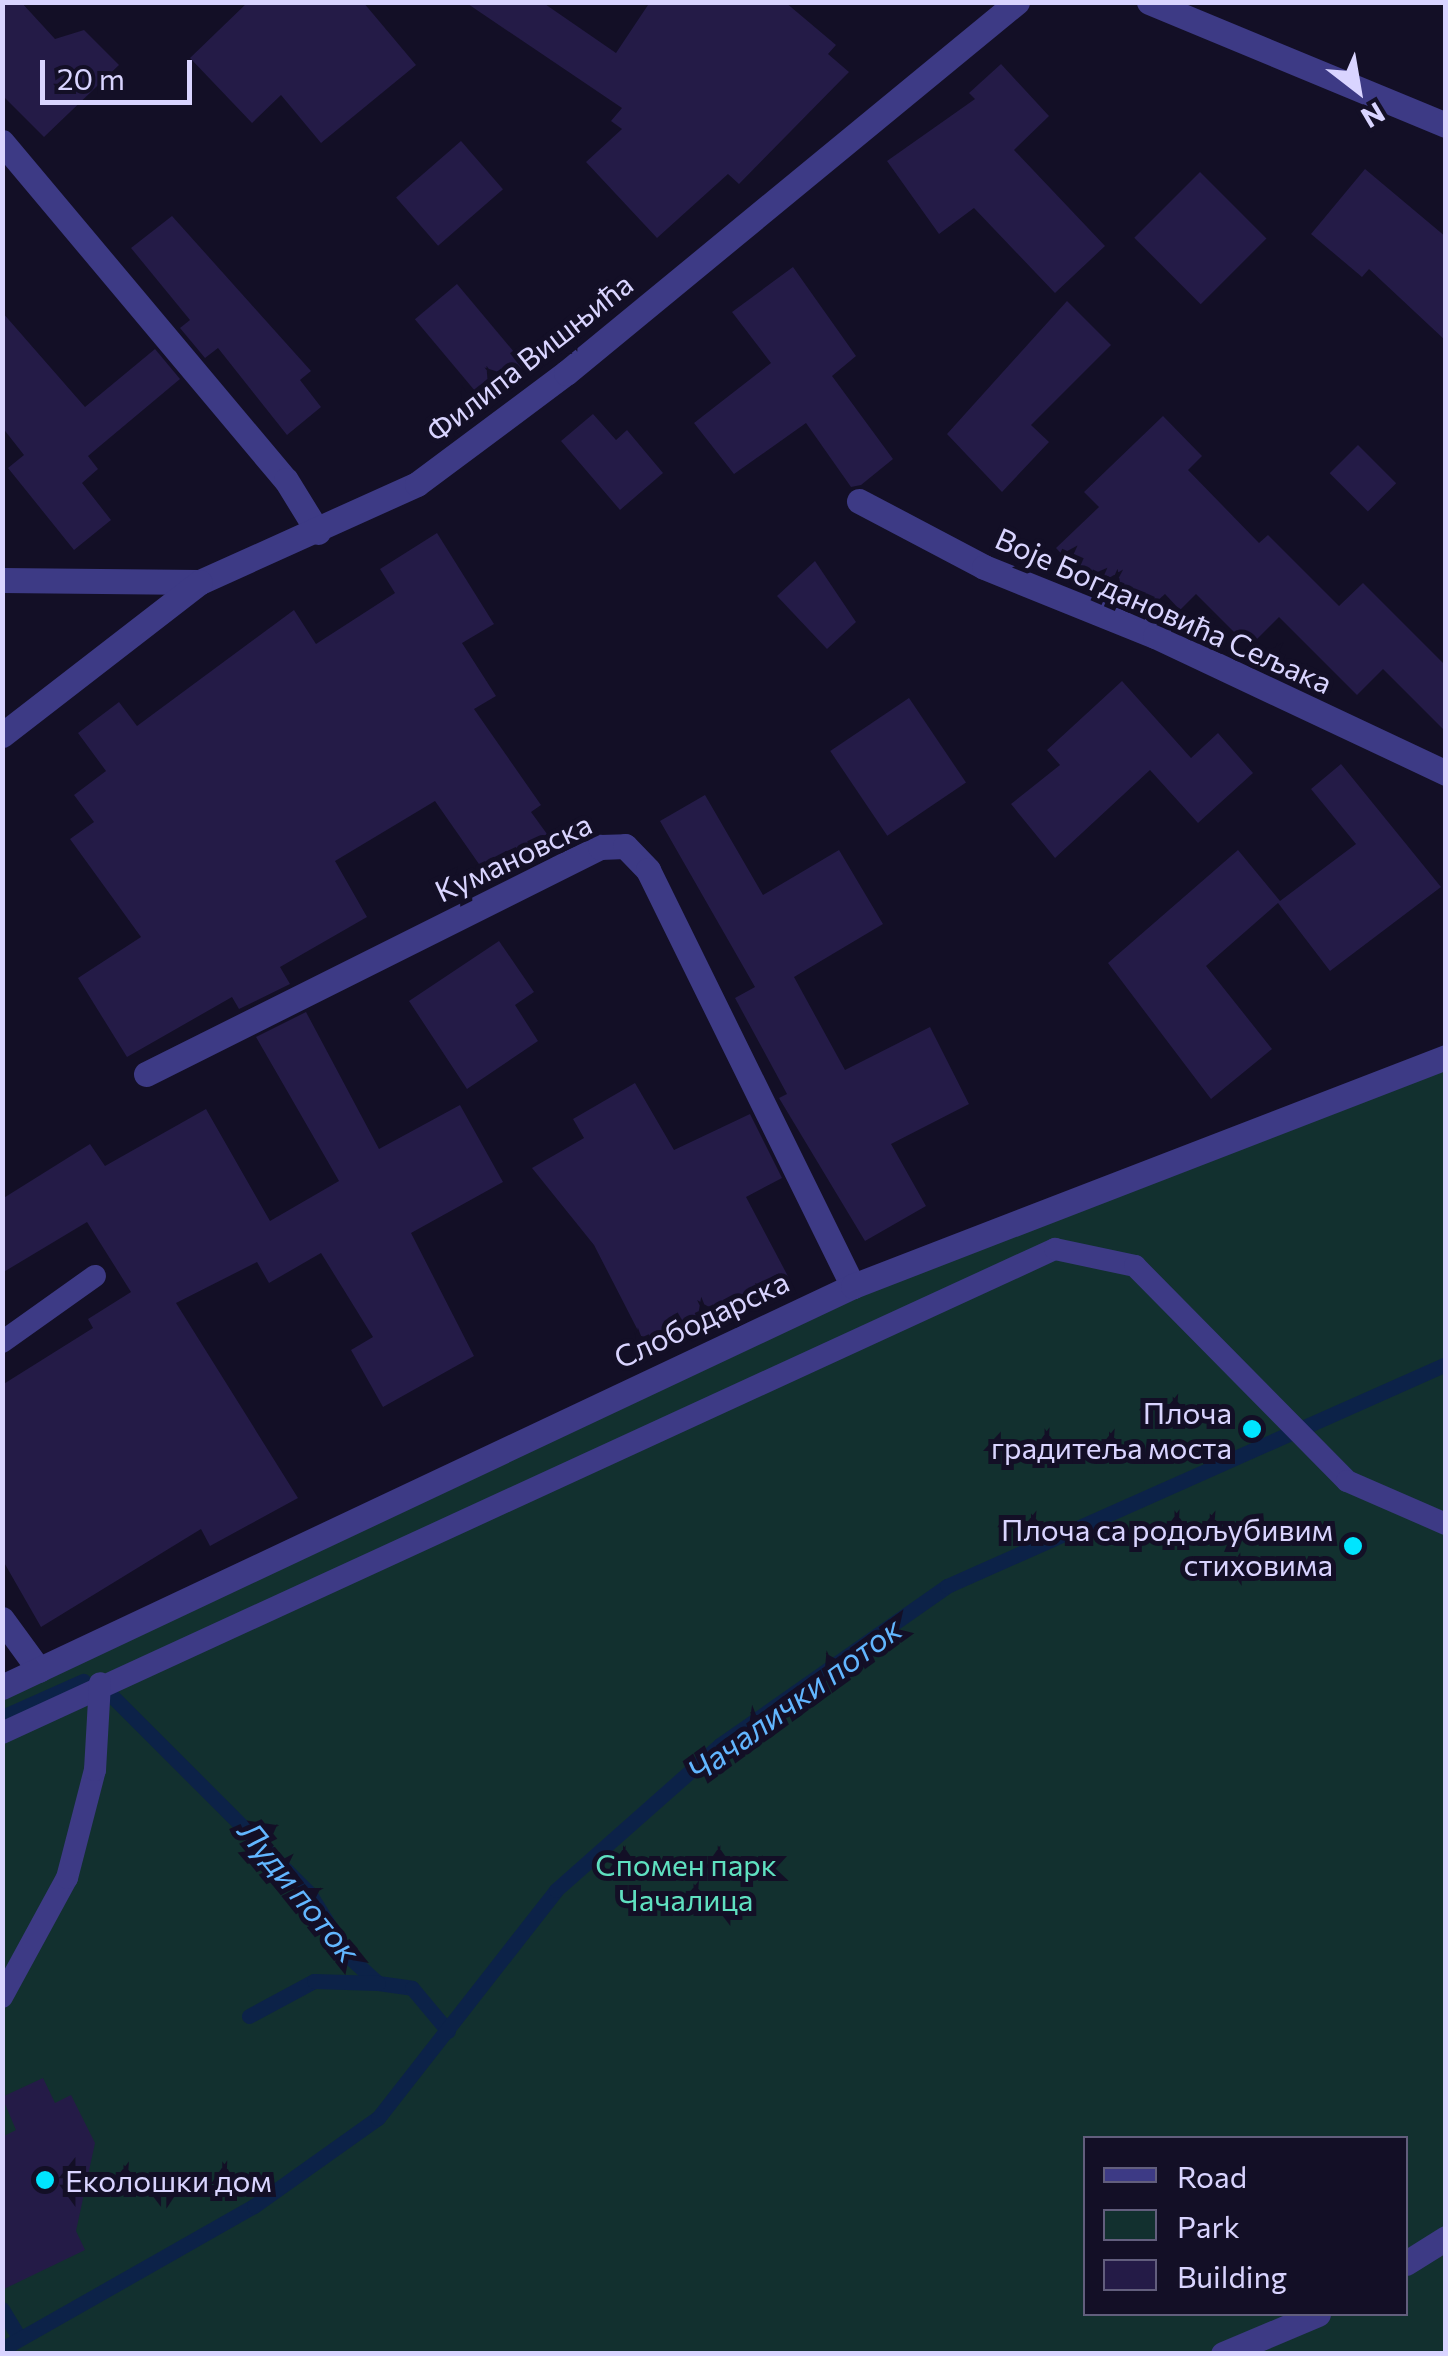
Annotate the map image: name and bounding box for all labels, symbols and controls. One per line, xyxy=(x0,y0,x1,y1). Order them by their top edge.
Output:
scale bar xyxy=(45,40,198,102)
north arrow xyxy=(1308,40,1408,140)
text: 20 m xyxy=(57,59,125,96)
text: N xyxy=(1356,96,1391,136)
street label: Филипа Вишњића xyxy=(419,265,639,449)
street label: Воје Богдановића Сељака xyxy=(990,519,1338,701)
street label: Кумановска xyxy=(429,805,597,909)
street label: Слободарска xyxy=(608,1263,794,1375)
place label: Плоча градитеља моста xyxy=(991,1394,1232,1464)
marker: Плоча градитеља моста xyxy=(1241,1418,1263,1440)
place label: Плоча са родољубивим стиховима xyxy=(1001,1511,1333,1582)
marker: Плоча са родољубивим стиховима xyxy=(1342,1535,1364,1557)
water label: Чачалички поток xyxy=(680,1608,908,1790)
water label: Луди поток xyxy=(231,1813,369,1969)
park label: Спомен парк Чачалица xyxy=(595,1846,777,1916)
legend xyxy=(1083,2136,1408,2316)
text: Road xyxy=(1177,2157,1247,2194)
place label: Еколошки дом xyxy=(65,2162,272,2198)
marker: Еколошки дом xyxy=(34,2169,56,2191)
text: Park xyxy=(1177,2207,1240,2244)
text: Building xyxy=(1177,2257,1287,2294)

